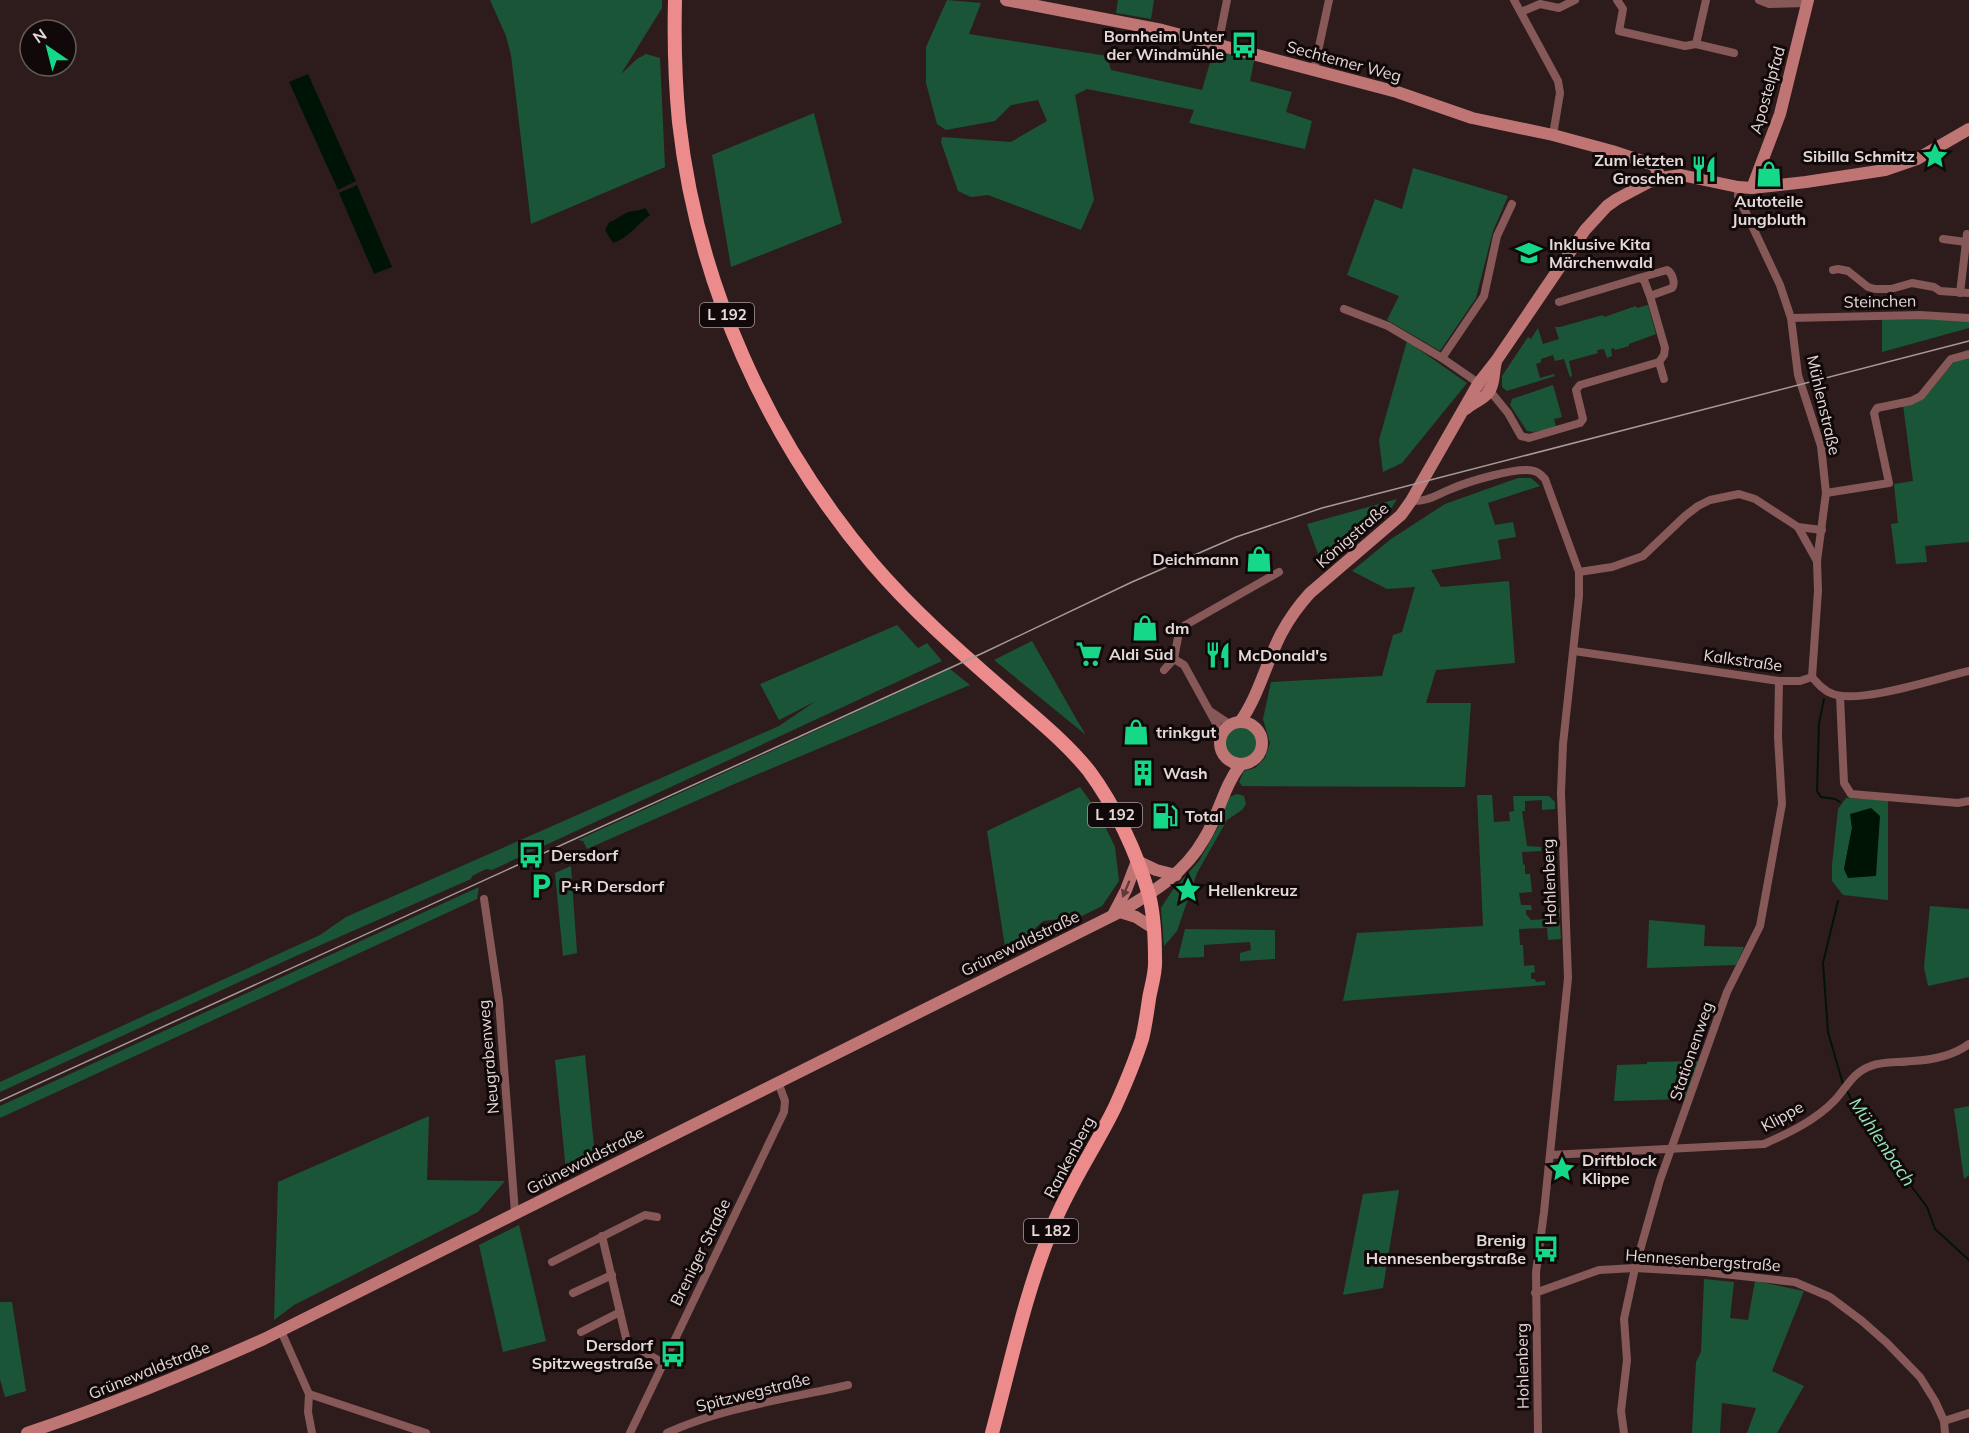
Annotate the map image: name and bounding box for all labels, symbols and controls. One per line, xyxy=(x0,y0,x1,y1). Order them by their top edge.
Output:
north arrow xyxy=(18,18,78,78)
text: N xyxy=(29,24,50,47)
place label: Bornheim Unter der Windmühle xyxy=(1104,26,1225,64)
bus stop icon: Bornheim Unter der Windmühle xyxy=(1229,30,1259,60)
street label: Sechtemer Weg xyxy=(1284,36,1404,86)
street label: Apostelpfad xyxy=(1745,44,1789,136)
place icon: Sibilla Schmitz xyxy=(1920,141,1950,171)
place label: Sibilla Schmitz xyxy=(1803,146,1915,166)
place label: Zum letzten Groschen xyxy=(1594,150,1684,188)
restaurant icon: Zum letzten Groschen xyxy=(1689,154,1719,184)
shop icon: Autoteile Jungbluth xyxy=(1754,159,1784,189)
place label: Autoteile Jungbluth xyxy=(1732,191,1806,229)
place label: Inklusive Kita Märchenwald xyxy=(1549,234,1653,272)
school or university icon: Inklusive Kita Märchenwald xyxy=(1514,238,1544,268)
street label: Steinchen xyxy=(1843,290,1917,312)
road number: L 192 xyxy=(700,303,754,327)
street label: Mühlenstraße xyxy=(1803,353,1845,457)
street label: Königstraße xyxy=(1312,498,1392,572)
shop icon: Deichmann xyxy=(1244,544,1274,574)
place label: Deichmann xyxy=(1153,549,1239,569)
shop icon: dm xyxy=(1130,613,1160,643)
place label: dm xyxy=(1165,618,1189,638)
supermarket icon: Aldi Süd xyxy=(1074,639,1104,669)
restaurant icon: McDonald's xyxy=(1203,640,1233,670)
place label: Aldi Süd xyxy=(1109,644,1173,664)
place label: McDonald's xyxy=(1238,645,1327,665)
street label: Kalkstraße xyxy=(1702,645,1784,675)
shop icon: trinkgut xyxy=(1121,717,1151,747)
place label: trinkgut xyxy=(1156,722,1216,742)
building icon: Wash xyxy=(1128,758,1158,788)
place label: Wash xyxy=(1163,763,1208,783)
fuel station icon: Total xyxy=(1150,801,1180,831)
road number: L 192 xyxy=(1088,803,1142,827)
place label: Total xyxy=(1185,806,1223,826)
street label: Hohlenberg xyxy=(1537,839,1561,925)
bus stop icon: Dersdorf xyxy=(516,840,546,870)
place label: Dersdorf xyxy=(551,845,619,865)
parking icon: P+R Dersdorf xyxy=(526,871,556,901)
place icon: Hellenkreuz xyxy=(1173,875,1203,905)
place label: P+R Dersdorf xyxy=(561,876,665,896)
one-way arrow xyxy=(1121,880,1131,898)
place label: Hellenkreuz xyxy=(1208,880,1298,900)
street label: Grünewaldstraße xyxy=(958,906,1082,980)
street label: Neugrabenweg xyxy=(473,999,503,1115)
street label: Stationenweg xyxy=(1665,999,1717,1103)
water label: Mühlenbach xyxy=(1844,1093,1920,1190)
street label: Klippe xyxy=(1757,1096,1807,1136)
street label: Rankenberg xyxy=(1039,1113,1099,1201)
street label: Grünewaldstraße xyxy=(523,1122,647,1198)
place label: Driftblock Klippe xyxy=(1582,1150,1658,1188)
place icon: Driftblock Klippe xyxy=(1547,1154,1577,1184)
street label: Breniger Straße xyxy=(665,1195,735,1309)
road number: L 182 xyxy=(1024,1219,1078,1243)
place label: Brenig Hennesenbergstraße xyxy=(1366,1230,1526,1268)
bus stop icon: Brenig Hennesenbergstraße xyxy=(1531,1234,1561,1264)
street label: Hennesenbergstraße xyxy=(1625,1245,1781,1275)
street label: Hohlenberg xyxy=(1511,1323,1533,1409)
place label: Dersdorf Spitzwegstraße xyxy=(532,1335,654,1373)
street label: Grünewaldstraße xyxy=(85,1337,213,1403)
bus stop icon: Dersdorf Spitzwegstraße xyxy=(658,1339,688,1369)
street label: Spitzwegstraße xyxy=(694,1368,812,1416)

